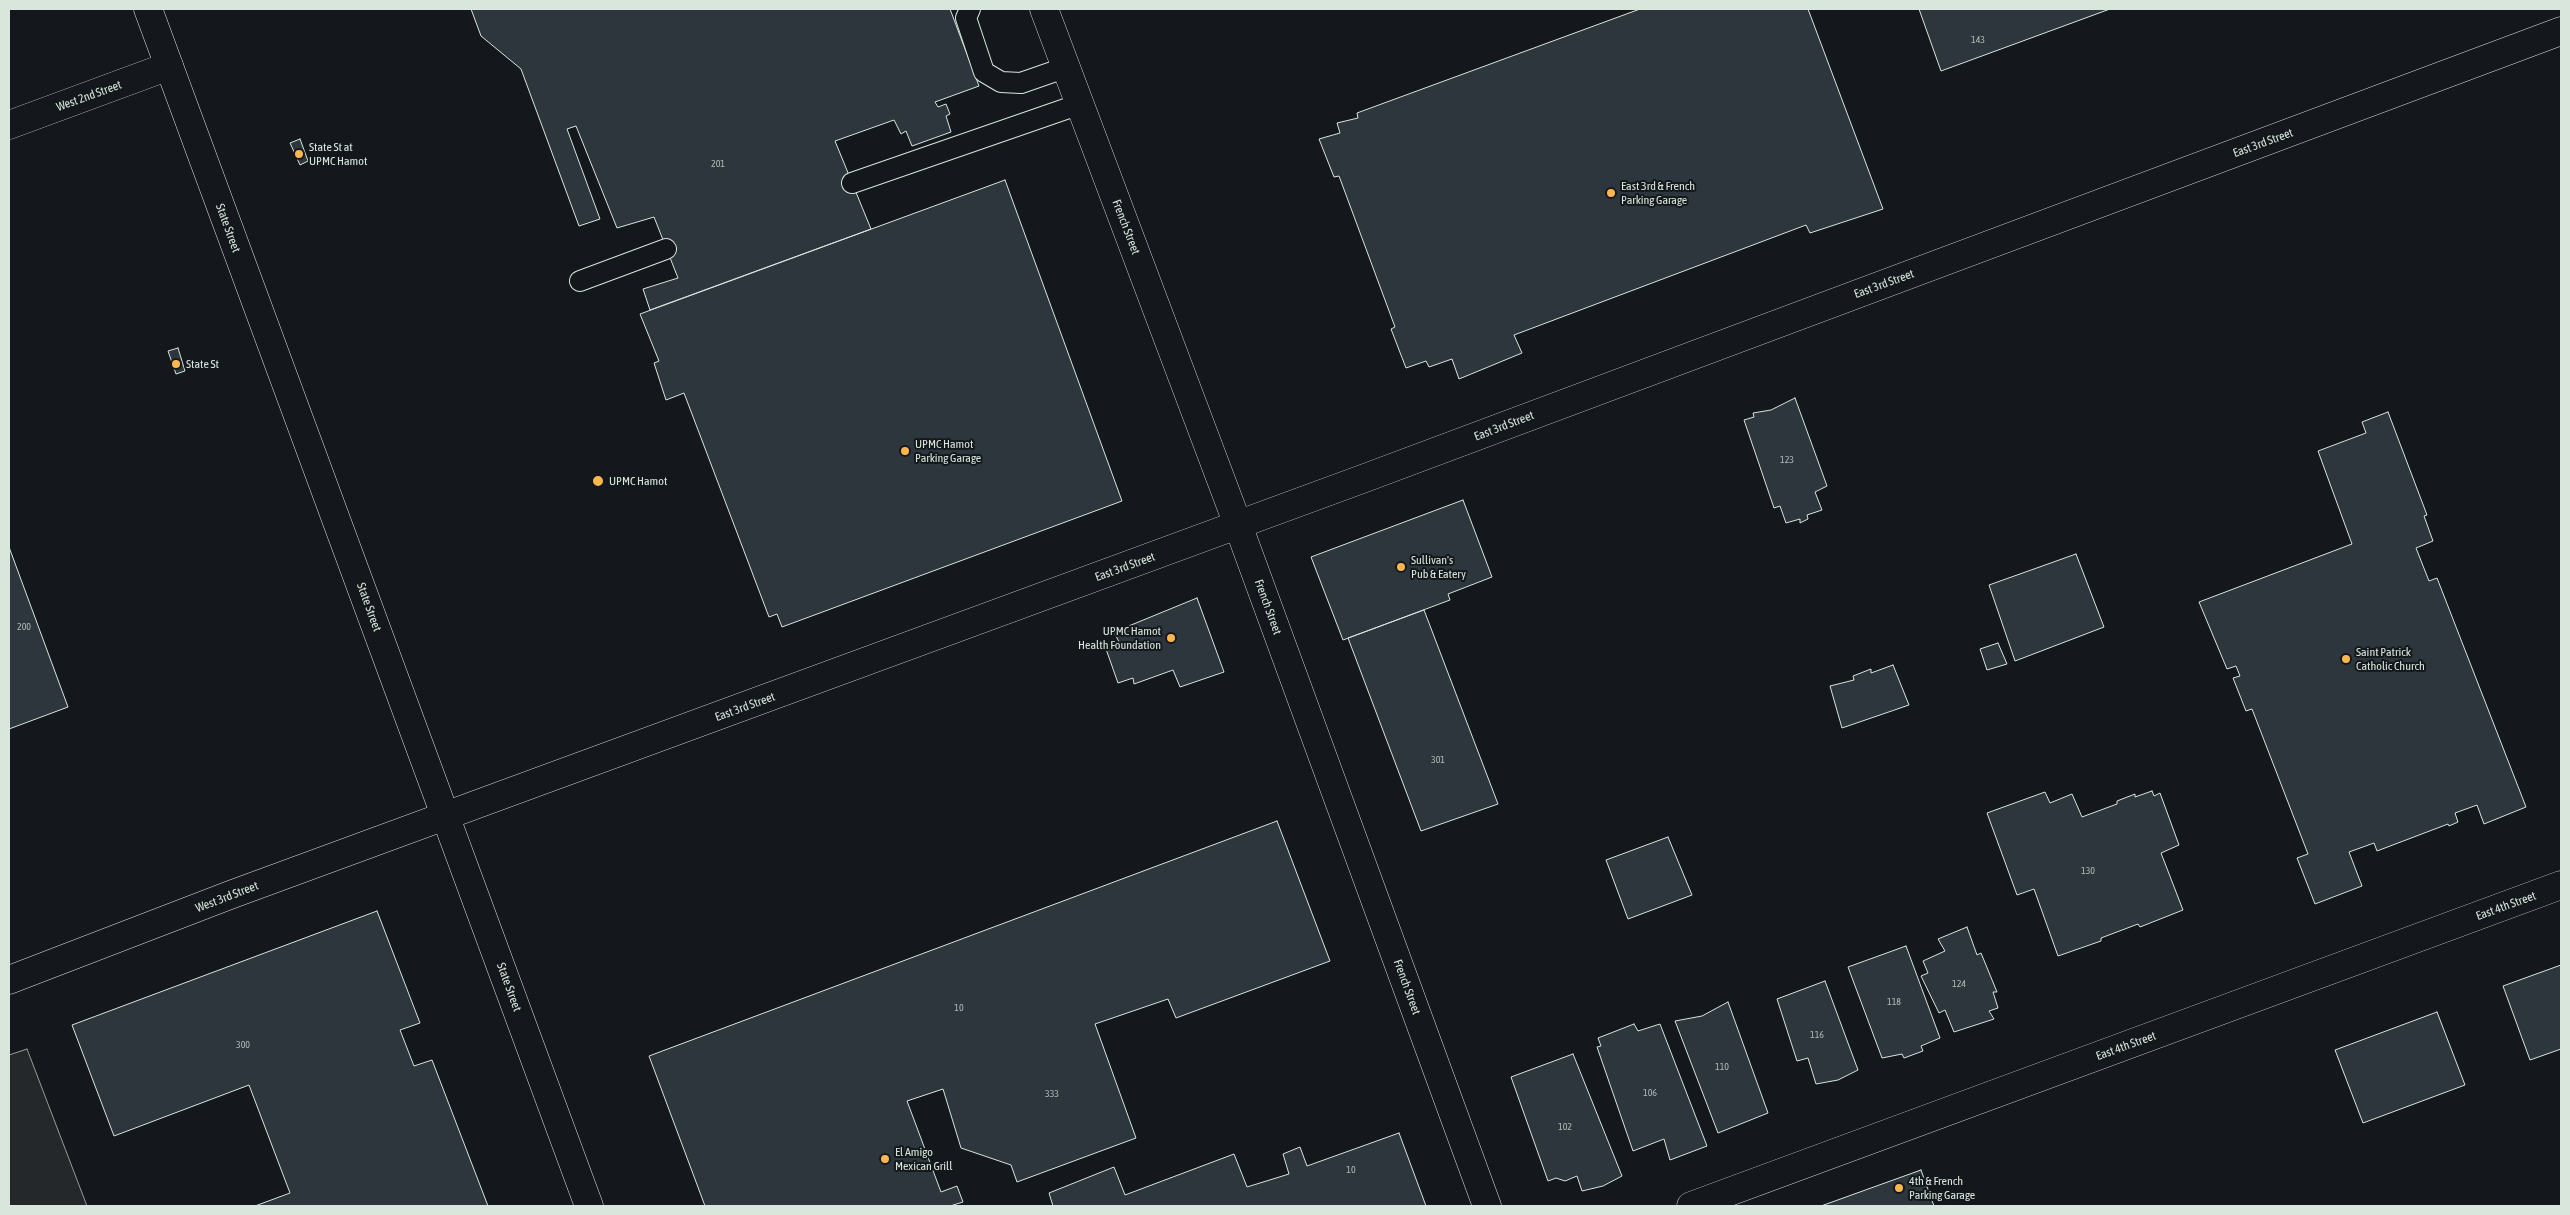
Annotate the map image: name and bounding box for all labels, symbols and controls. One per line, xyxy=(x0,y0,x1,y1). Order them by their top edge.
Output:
house number: 143 xyxy=(1971,34,1985,46)
street label: West 2nd Street xyxy=(54,78,124,114)
street label: East 3rd Street xyxy=(2231,125,2295,161)
place label: State St at UPMC Hamot xyxy=(309,140,367,168)
marker: State St at UPMC Hamot xyxy=(293,148,305,160)
house number: 201 xyxy=(711,158,725,170)
place label: East 3rd & French Parking Garage xyxy=(1621,179,1695,207)
marker: East 3rd & French Parking Garage xyxy=(1605,187,1617,199)
street label: French Street xyxy=(1109,198,1143,256)
street label: State Street xyxy=(213,202,243,254)
street label: East 3rd Street xyxy=(1852,266,1916,302)
place label: State St xyxy=(186,357,219,371)
marker: State St xyxy=(170,358,182,370)
street label: East 3rd Street xyxy=(1472,408,1536,444)
place label: UPMC Hamot Parking Garage xyxy=(915,437,981,465)
marker: UPMC Hamot Parking Garage xyxy=(899,445,911,457)
house number: 123 xyxy=(1780,454,1794,466)
marker: UPMC Hamot xyxy=(591,474,605,488)
place label: UPMC Hamot xyxy=(609,474,667,488)
street label: East 3rd Street xyxy=(1093,549,1157,585)
place label: Sullivan's Pub & Eatery xyxy=(1411,553,1466,581)
marker: Sullivan's Pub & Eatery xyxy=(1395,561,1407,573)
street label: French Street xyxy=(1251,577,1285,637)
street label: State Street xyxy=(354,581,384,633)
house number: 200 xyxy=(17,621,31,633)
place label: UPMC Hamot Health Foundation xyxy=(1078,624,1161,652)
marker: UPMC Hamot Health Foundation xyxy=(1165,632,1177,644)
place label: Saint Patrick Catholic Church xyxy=(2356,645,2425,673)
marker: Saint Patrick Catholic Church xyxy=(2340,653,2352,665)
street label: East 3rd Street xyxy=(713,689,777,725)
house number: 301 xyxy=(1431,754,1445,766)
house number: 130 xyxy=(2081,865,2095,877)
street label: West 3rd Street xyxy=(194,878,260,916)
street label: East 4th Street xyxy=(2474,888,2538,924)
street label: French Street xyxy=(1390,957,1424,1017)
street label: State Street xyxy=(494,961,524,1013)
house number: 124 xyxy=(1952,978,1966,990)
house number: 118 xyxy=(1887,996,1901,1008)
house number: 10 xyxy=(954,1002,964,1014)
street label: East 4th Street xyxy=(2094,1028,2158,1064)
house number: 116 xyxy=(1810,1029,1824,1041)
house number: 300 xyxy=(236,1039,250,1051)
house number: 110 xyxy=(1715,1061,1729,1073)
house number: 106 xyxy=(1643,1087,1657,1099)
house number: 333 xyxy=(1045,1088,1059,1100)
house number: 102 xyxy=(1558,1121,1572,1133)
place label: El Amigo Mexican Grill xyxy=(895,1145,952,1173)
marker: El Amigo Mexican Grill xyxy=(879,1153,891,1165)
house number: 10 xyxy=(1346,1164,1356,1176)
place label: 4th & French Parking Garage xyxy=(1909,1174,1975,1202)
marker: 4th & French Parking Garage xyxy=(1893,1182,1905,1194)

